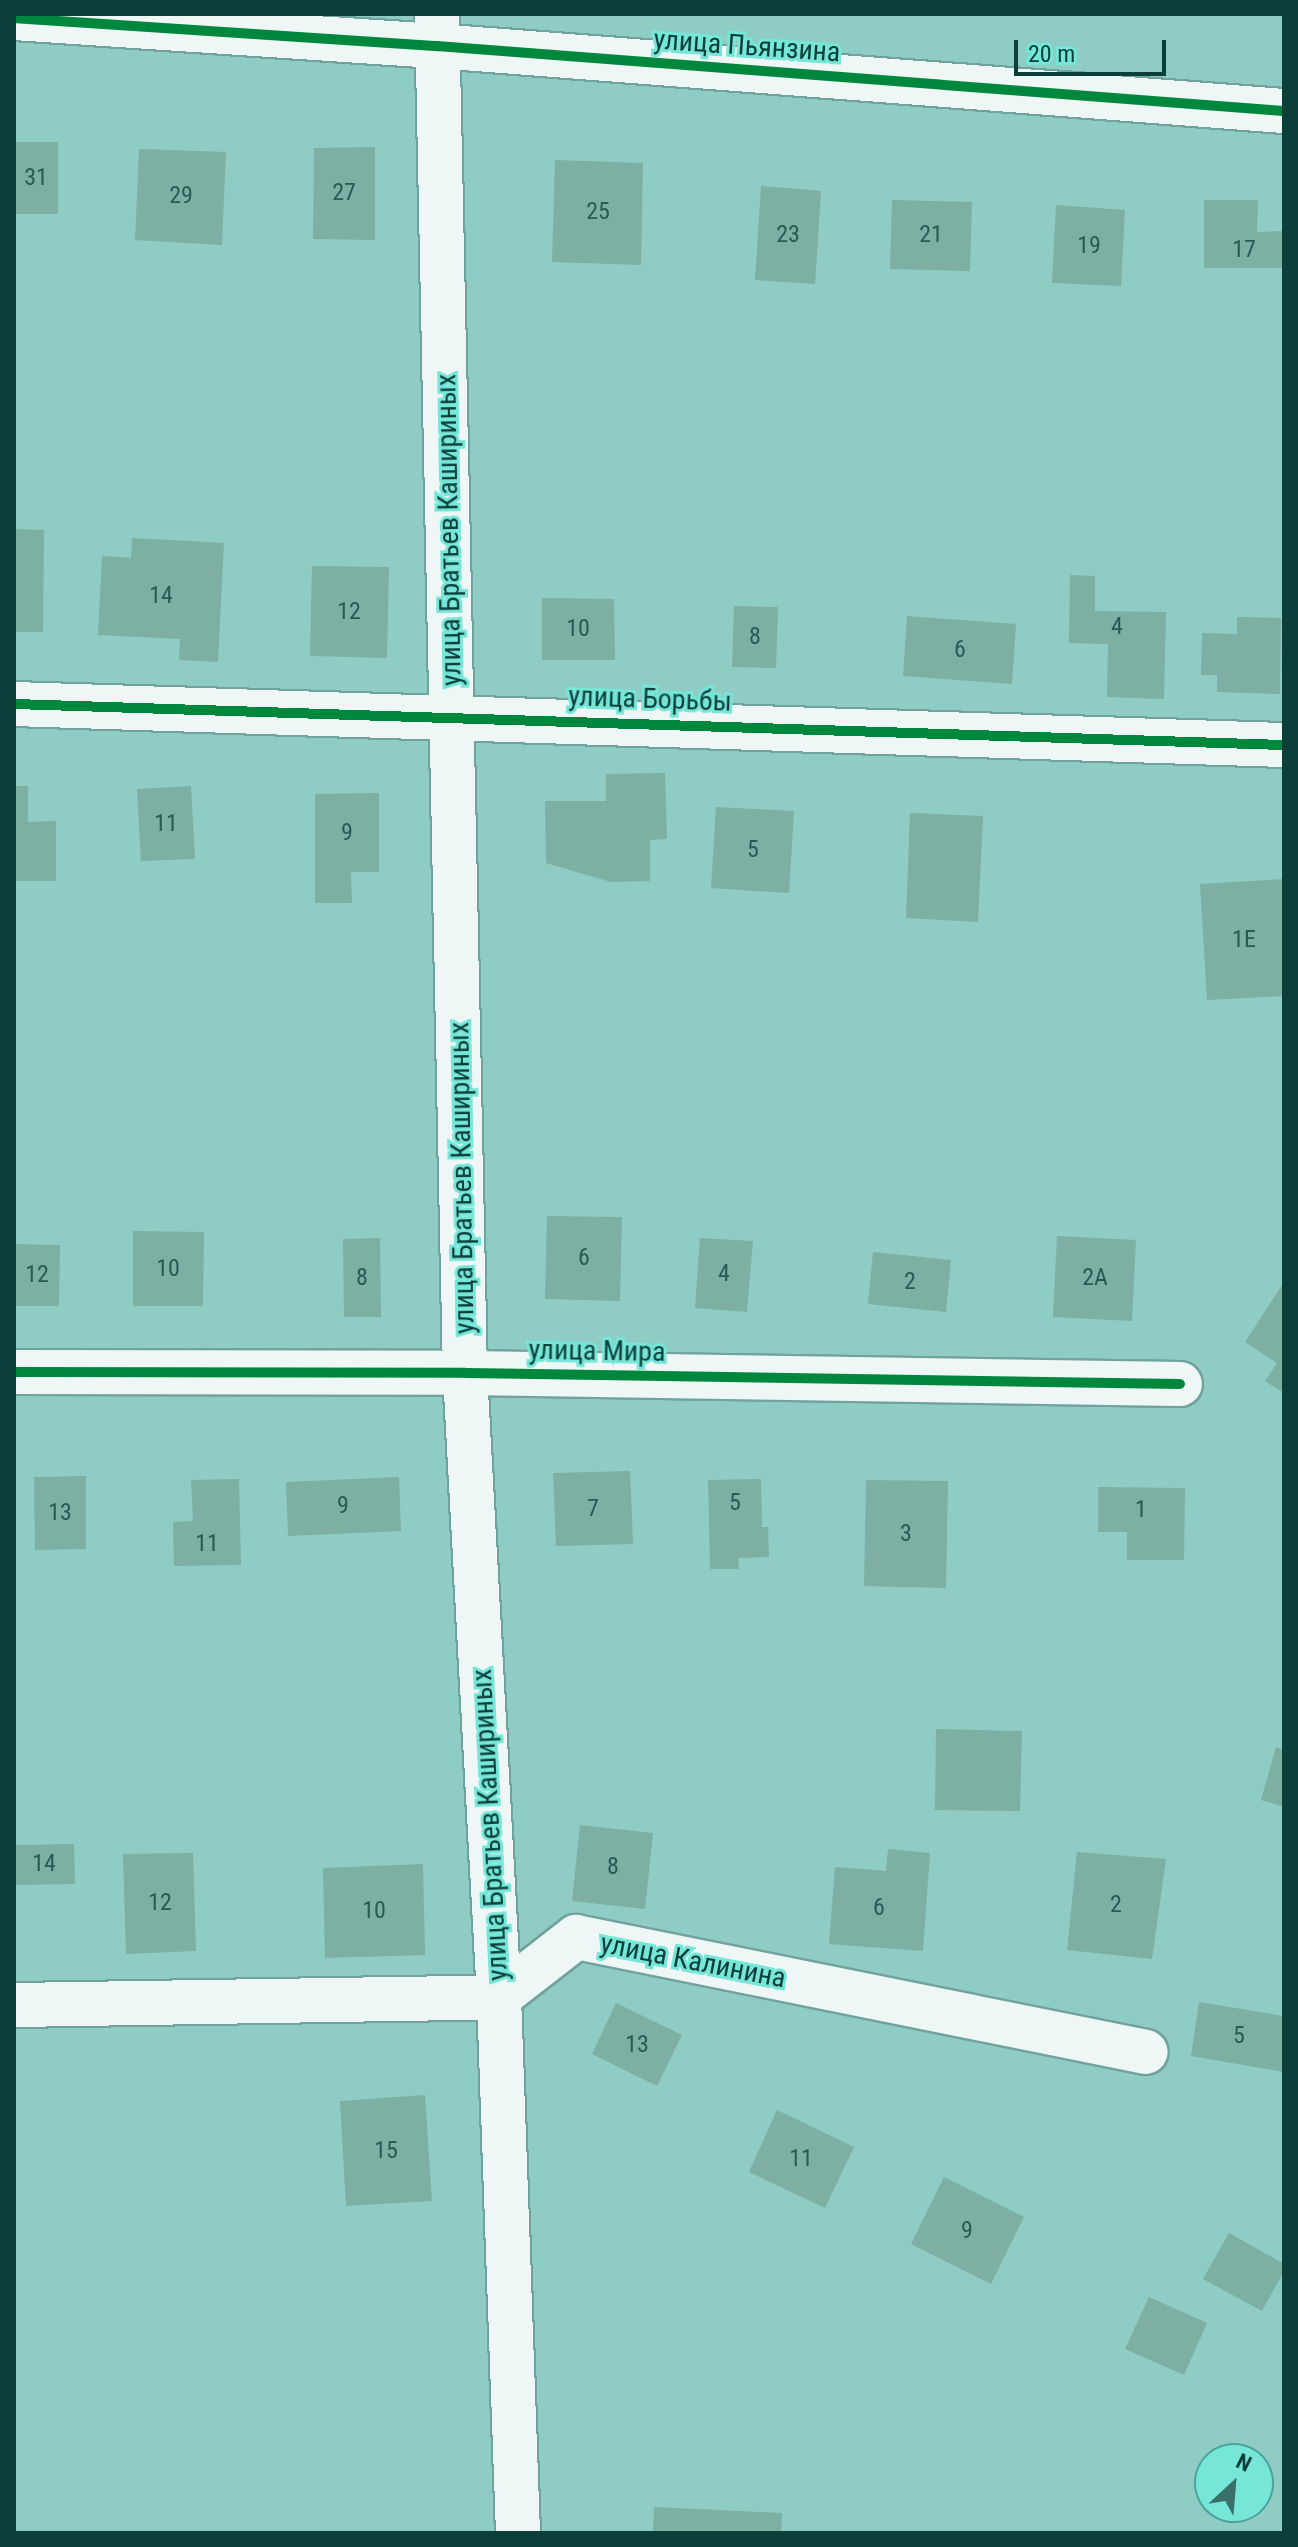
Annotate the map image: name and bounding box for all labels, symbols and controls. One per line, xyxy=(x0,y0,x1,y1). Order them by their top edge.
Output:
street label: улица Пьянзина xyxy=(652,23,842,69)
scale bar xyxy=(1018,24,1170,74)
text: 20 m xyxy=(1028,40,1075,68)
house number: 31 xyxy=(24,164,48,192)
house number: 27 xyxy=(332,179,356,207)
house number: 29 xyxy=(169,182,193,210)
house number: 25 xyxy=(586,198,610,226)
house number: 23 xyxy=(776,221,800,249)
house number: 21 xyxy=(919,221,943,249)
house number: 19 xyxy=(1077,232,1101,260)
house number: 17 xyxy=(1232,236,1256,264)
street label: улица Братьев Кашириных xyxy=(429,374,469,686)
house number: 14 xyxy=(149,582,173,610)
house number: 12 xyxy=(337,598,361,626)
house number: 4 xyxy=(1111,613,1123,641)
house number: 10 xyxy=(566,615,590,643)
house number: 8 xyxy=(749,623,761,651)
house number: 6 xyxy=(954,636,966,664)
street label: улица Борьбы xyxy=(568,679,732,719)
house number: 11 xyxy=(154,810,178,838)
house number: 9 xyxy=(341,819,353,847)
house number: 5 xyxy=(747,836,759,864)
house number: 1Е xyxy=(1232,926,1256,954)
street label: улица Братьев Кашириных xyxy=(442,1022,482,1334)
house number: 6 xyxy=(578,1244,590,1272)
house number: 10 xyxy=(156,1255,180,1283)
house number: 4 xyxy=(718,1260,730,1288)
house number: 12 xyxy=(25,1261,49,1289)
house number: 8 xyxy=(356,1264,368,1292)
house number: 2А xyxy=(1082,1264,1108,1292)
house number: 2 xyxy=(904,1268,916,1296)
street label: улица Мира xyxy=(528,1333,666,1369)
house number: 5 xyxy=(729,1489,741,1517)
house number: 9 xyxy=(337,1492,349,1520)
house number: 7 xyxy=(587,1495,599,1523)
house number: 1 xyxy=(1135,1496,1147,1524)
house number: 13 xyxy=(48,1499,72,1527)
house number: 3 xyxy=(900,1520,912,1548)
house number: 11 xyxy=(195,1530,219,1558)
street label: улица Братьев Кашириных xyxy=(465,1668,515,1982)
house number: 14 xyxy=(32,1850,56,1878)
house number: 8 xyxy=(607,1853,619,1881)
house number: 12 xyxy=(148,1889,172,1917)
house number: 2 xyxy=(1110,1891,1122,1919)
house number: 6 xyxy=(873,1894,885,1922)
house number: 10 xyxy=(362,1897,386,1925)
street label: улица Калинина xyxy=(598,1927,788,1995)
house number: 5 xyxy=(1233,2022,1245,2050)
house number: 13 xyxy=(625,2031,649,2059)
house number: 15 xyxy=(374,2137,398,2165)
house number: 11 xyxy=(789,2145,813,2173)
house number: 9 xyxy=(961,2217,973,2245)
north arrow xyxy=(1194,2443,1274,2523)
text: N xyxy=(1232,2449,1255,2477)

